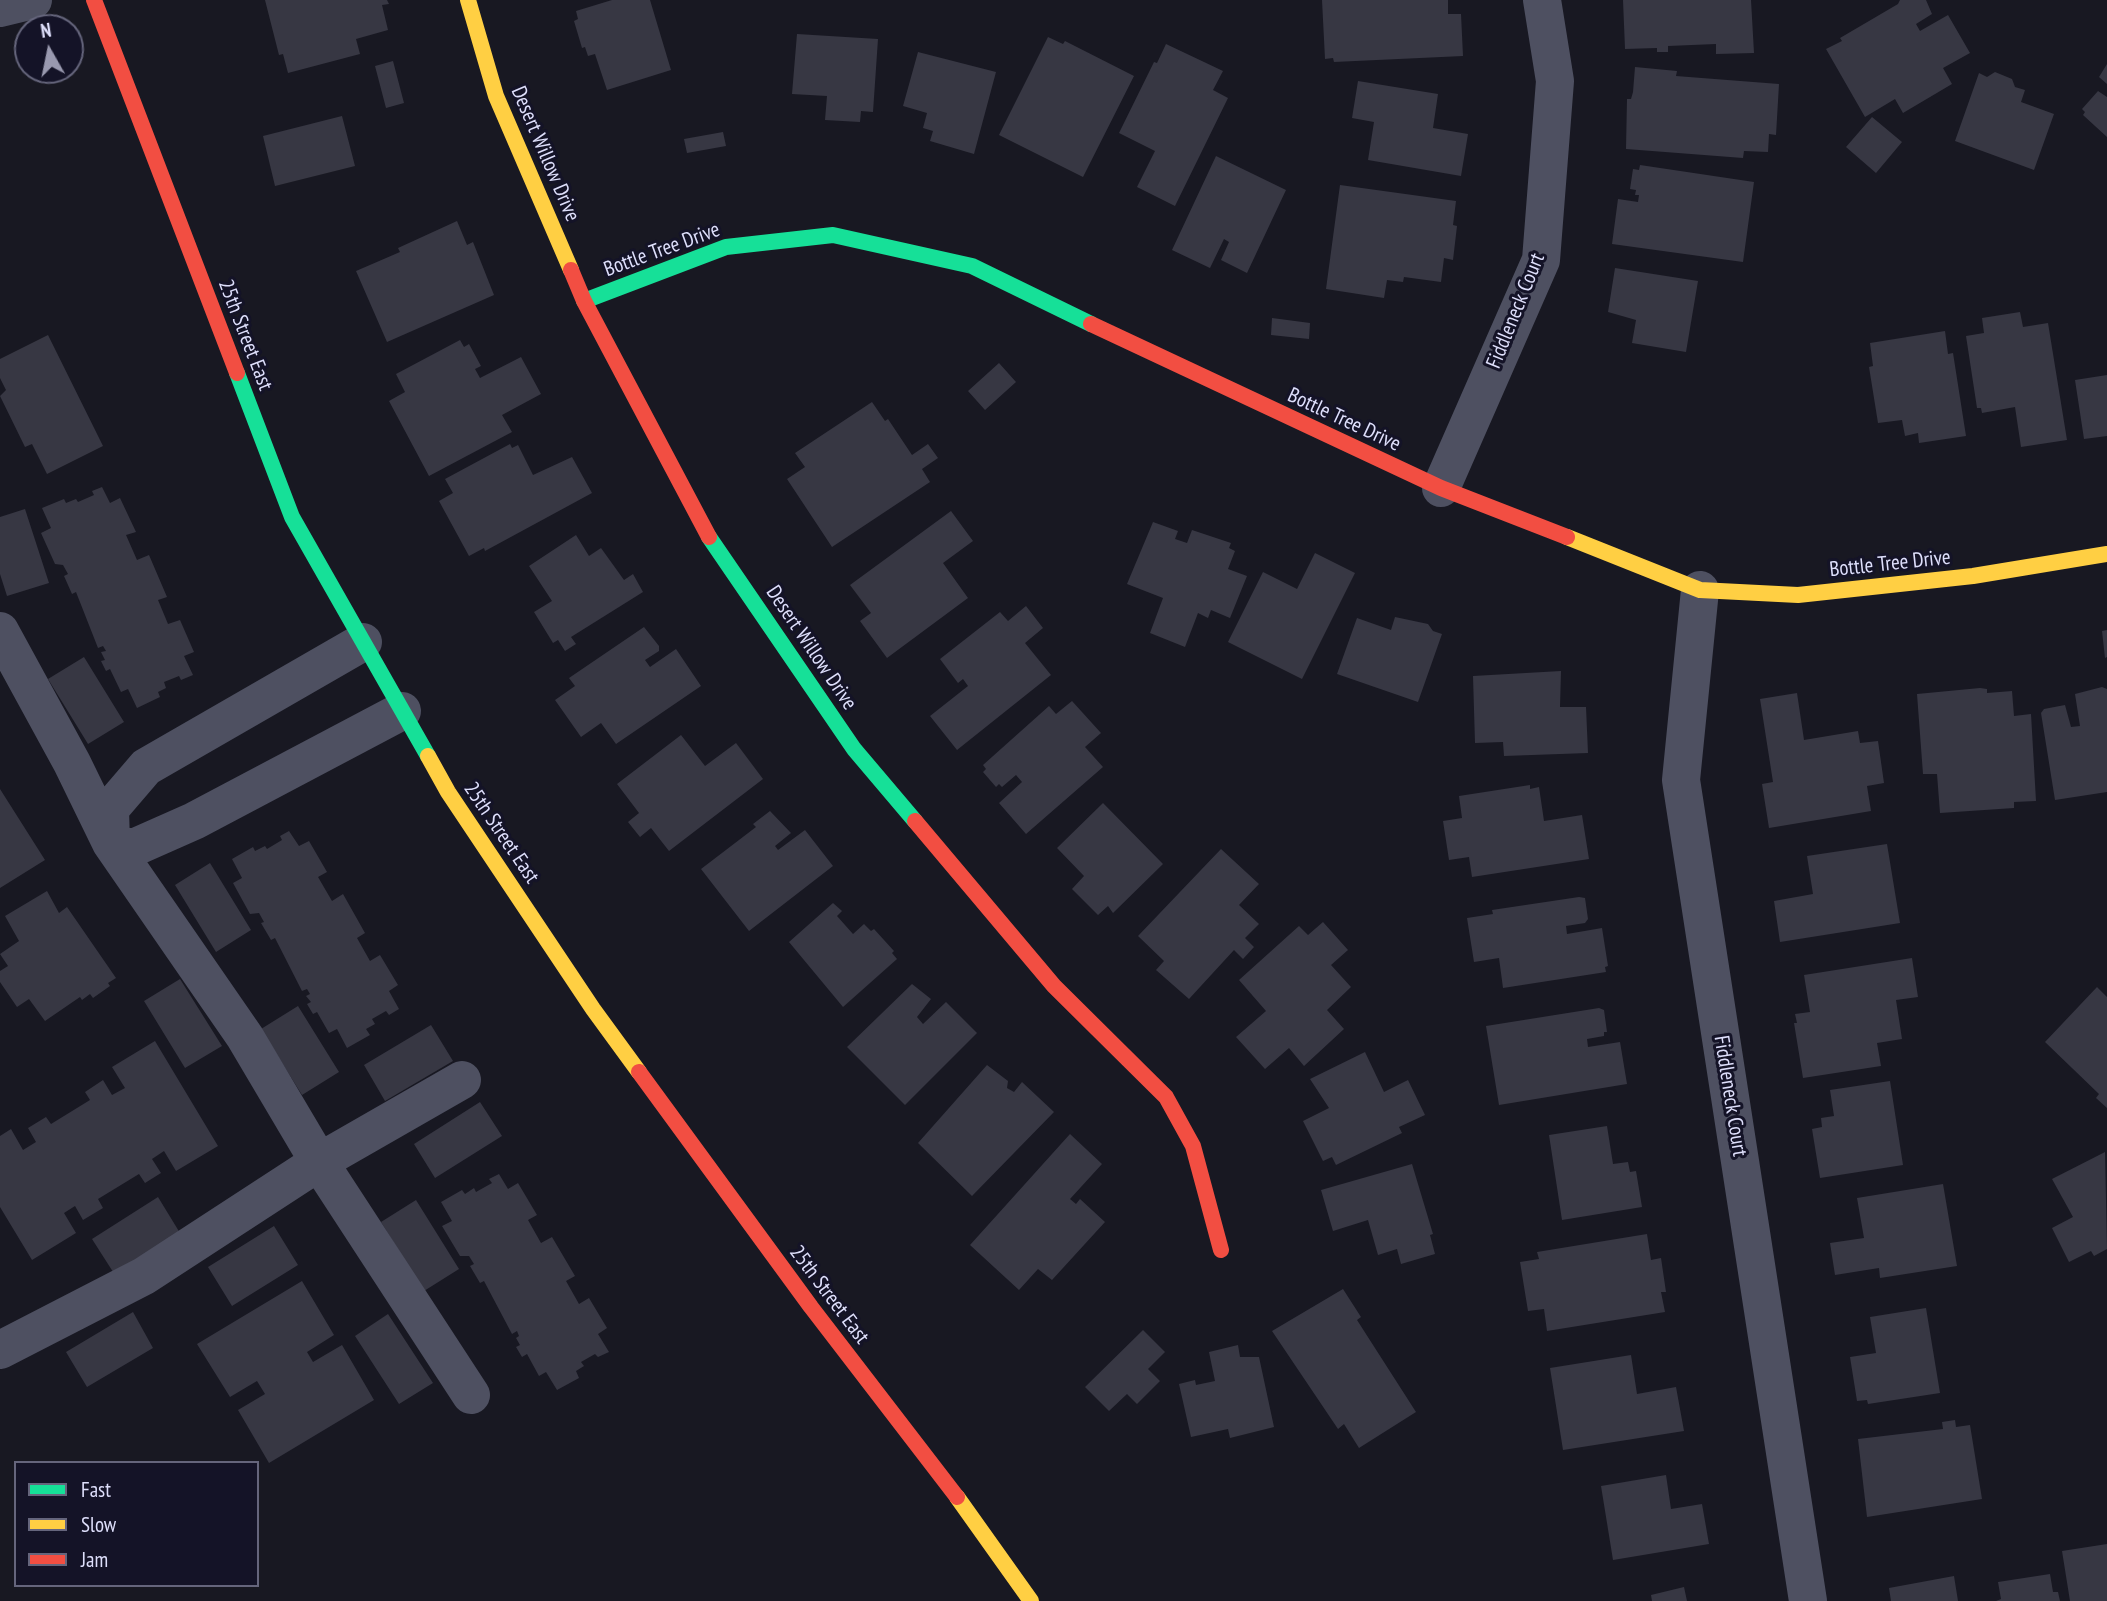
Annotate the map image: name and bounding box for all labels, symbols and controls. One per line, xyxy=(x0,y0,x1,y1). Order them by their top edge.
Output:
north arrow xyxy=(14,14,84,84)
text: N xyxy=(39,18,53,43)
street label: Desert Willow Drive xyxy=(505,83,585,225)
street label: Bottle Tree Drive xyxy=(601,217,723,283)
street label: Fiddleneck Court xyxy=(1481,250,1551,372)
street label: 25th Street East xyxy=(212,276,278,394)
street label: Bottle Tree Drive xyxy=(1284,383,1404,457)
street label: Bottle Tree Drive xyxy=(1828,545,1952,583)
street label: Desert Willow Drive xyxy=(760,581,862,715)
street label: 25th Street East xyxy=(458,778,544,888)
street label: Fiddleneck Court xyxy=(1708,1034,1752,1158)
street label: 25th Street East xyxy=(784,1241,874,1349)
legend xyxy=(14,1461,259,1587)
text: Fast xyxy=(81,1476,111,1503)
text: Slow xyxy=(81,1511,116,1538)
text: Jam xyxy=(81,1546,108,1573)

